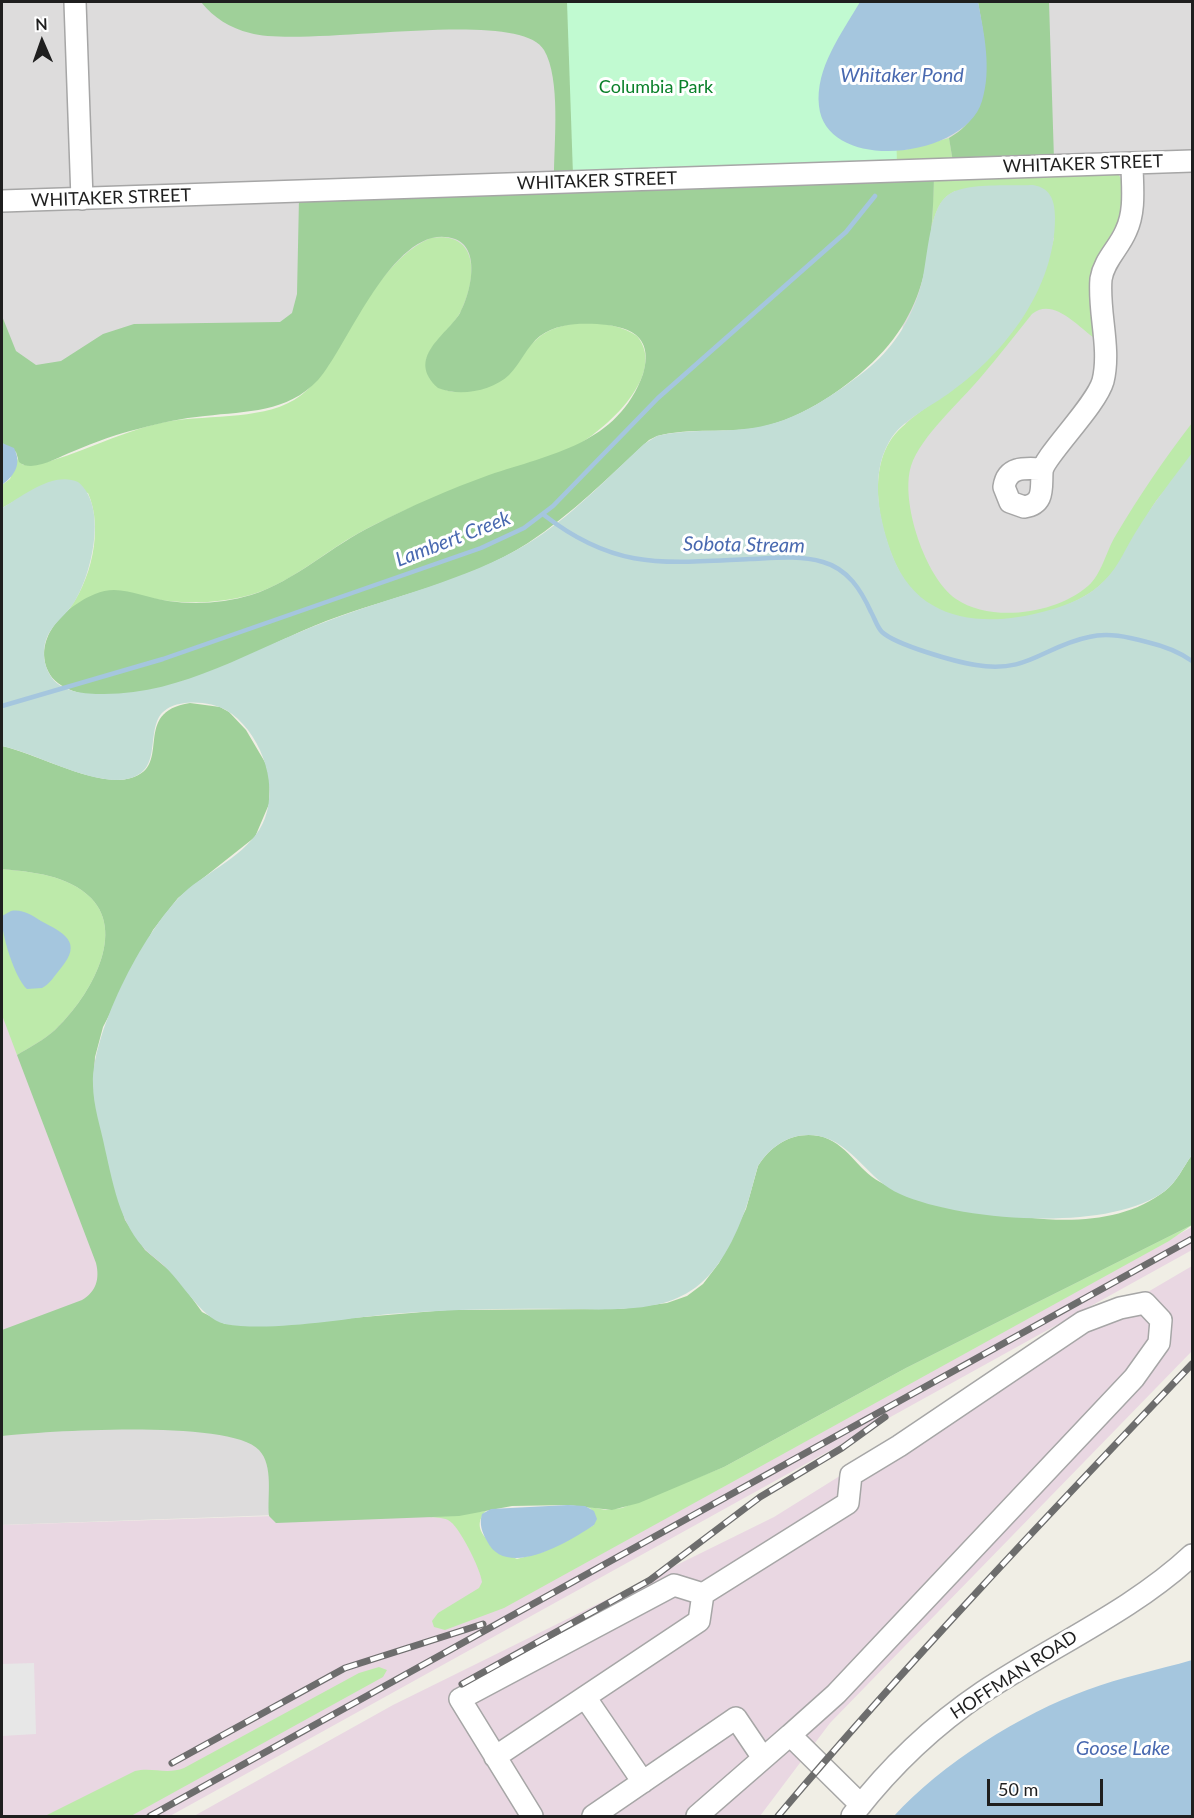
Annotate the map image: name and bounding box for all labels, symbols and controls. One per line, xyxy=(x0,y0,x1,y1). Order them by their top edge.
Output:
north arrow xyxy=(12,12,72,72)
text: N xyxy=(35,14,48,33)
water label: Whitaker Pond xyxy=(840,64,964,88)
park label: Columbia Park xyxy=(599,76,713,98)
street label: WHITAKER STREET xyxy=(1003,150,1163,178)
street label: WHITAKER STREET xyxy=(517,167,677,195)
street label: WHITAKER STREET xyxy=(31,184,191,212)
water label: Lambert Creek xyxy=(392,506,514,572)
water label: Sobota Stream xyxy=(683,532,805,558)
street label: HOFFMAN ROAD xyxy=(947,1626,1081,1724)
water label: Goose Lake xyxy=(1076,1737,1170,1761)
scale bar xyxy=(990,1767,1106,1805)
text: 50 m xyxy=(998,1778,1038,1800)

